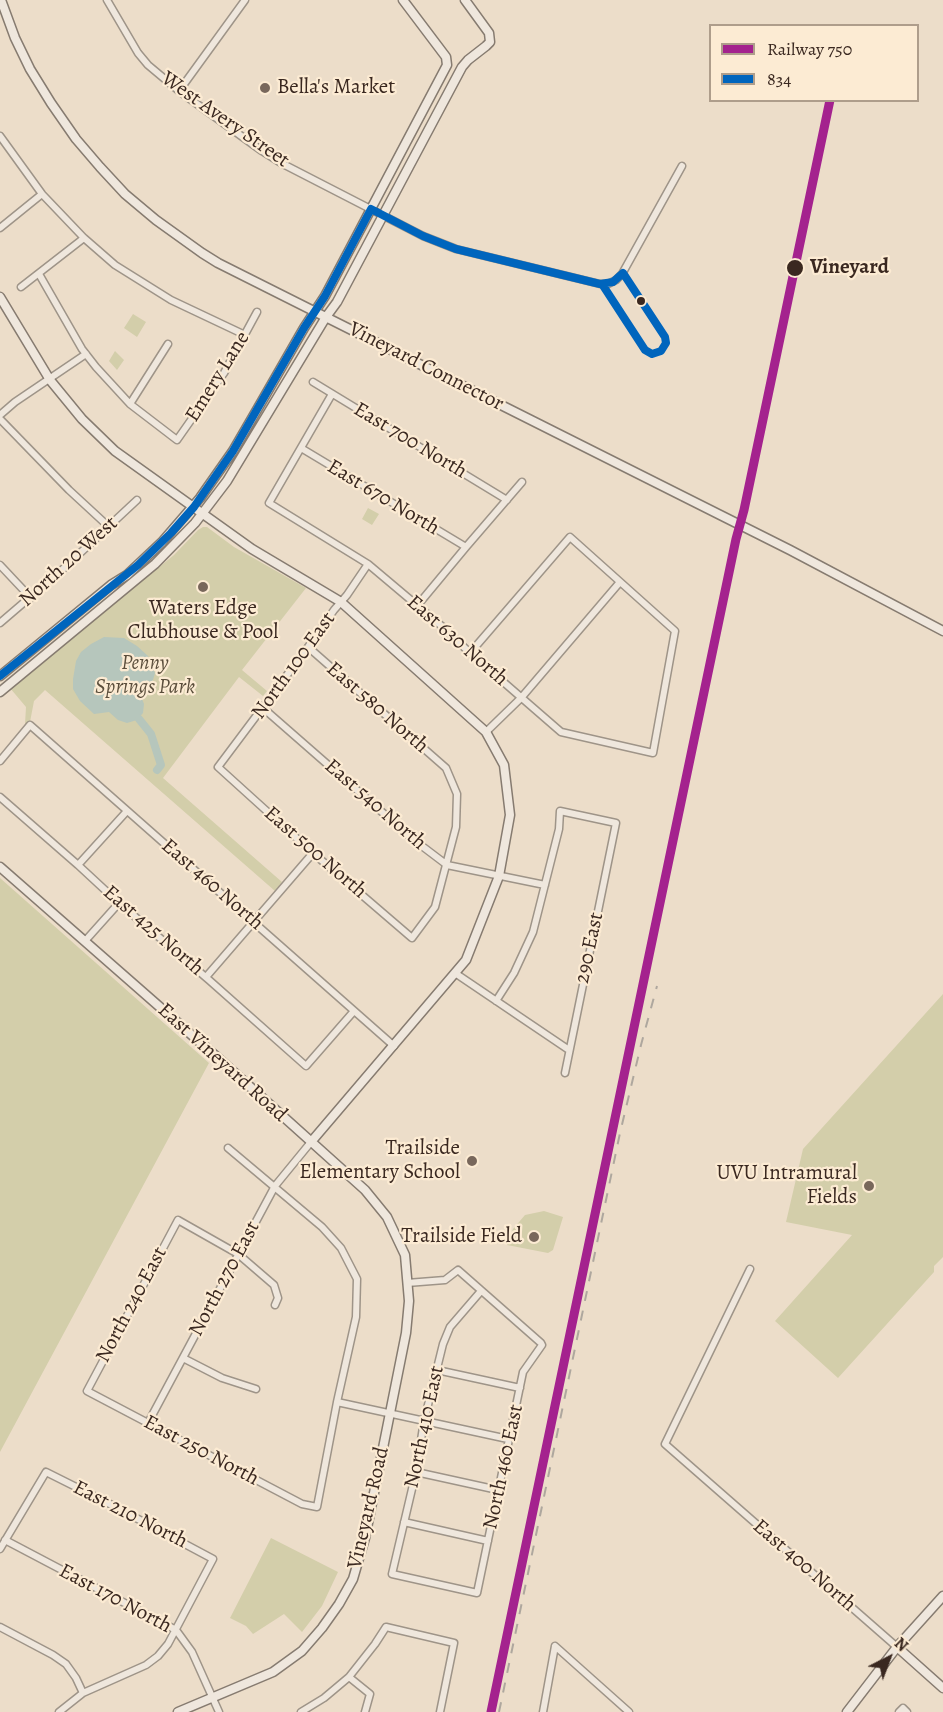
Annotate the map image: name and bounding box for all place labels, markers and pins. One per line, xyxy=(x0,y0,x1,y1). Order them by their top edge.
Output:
place label: Bella's Market xyxy=(277,75,395,101)
marker: Bella's Market xyxy=(258,81,272,95)
place label: Vineyard xyxy=(810,255,889,281)
marker: Vineyard xyxy=(785,258,805,278)
unlabelled marker xyxy=(635,295,647,307)
marker: Waters Edge Clubhouse & Pool xyxy=(196,580,210,594)
place label: Waters Edge Clubhouse & Pool xyxy=(128,596,278,646)
place label: Trailside Elementary School xyxy=(299,1136,460,1186)
marker: Trailside Elementary School xyxy=(465,1154,479,1168)
place label: UVU Intramural Fields xyxy=(716,1161,857,1211)
marker: UVU Intramural Fields xyxy=(862,1179,876,1193)
place label: Trailside Field xyxy=(401,1224,522,1250)
marker: Trailside Field xyxy=(527,1230,541,1244)

